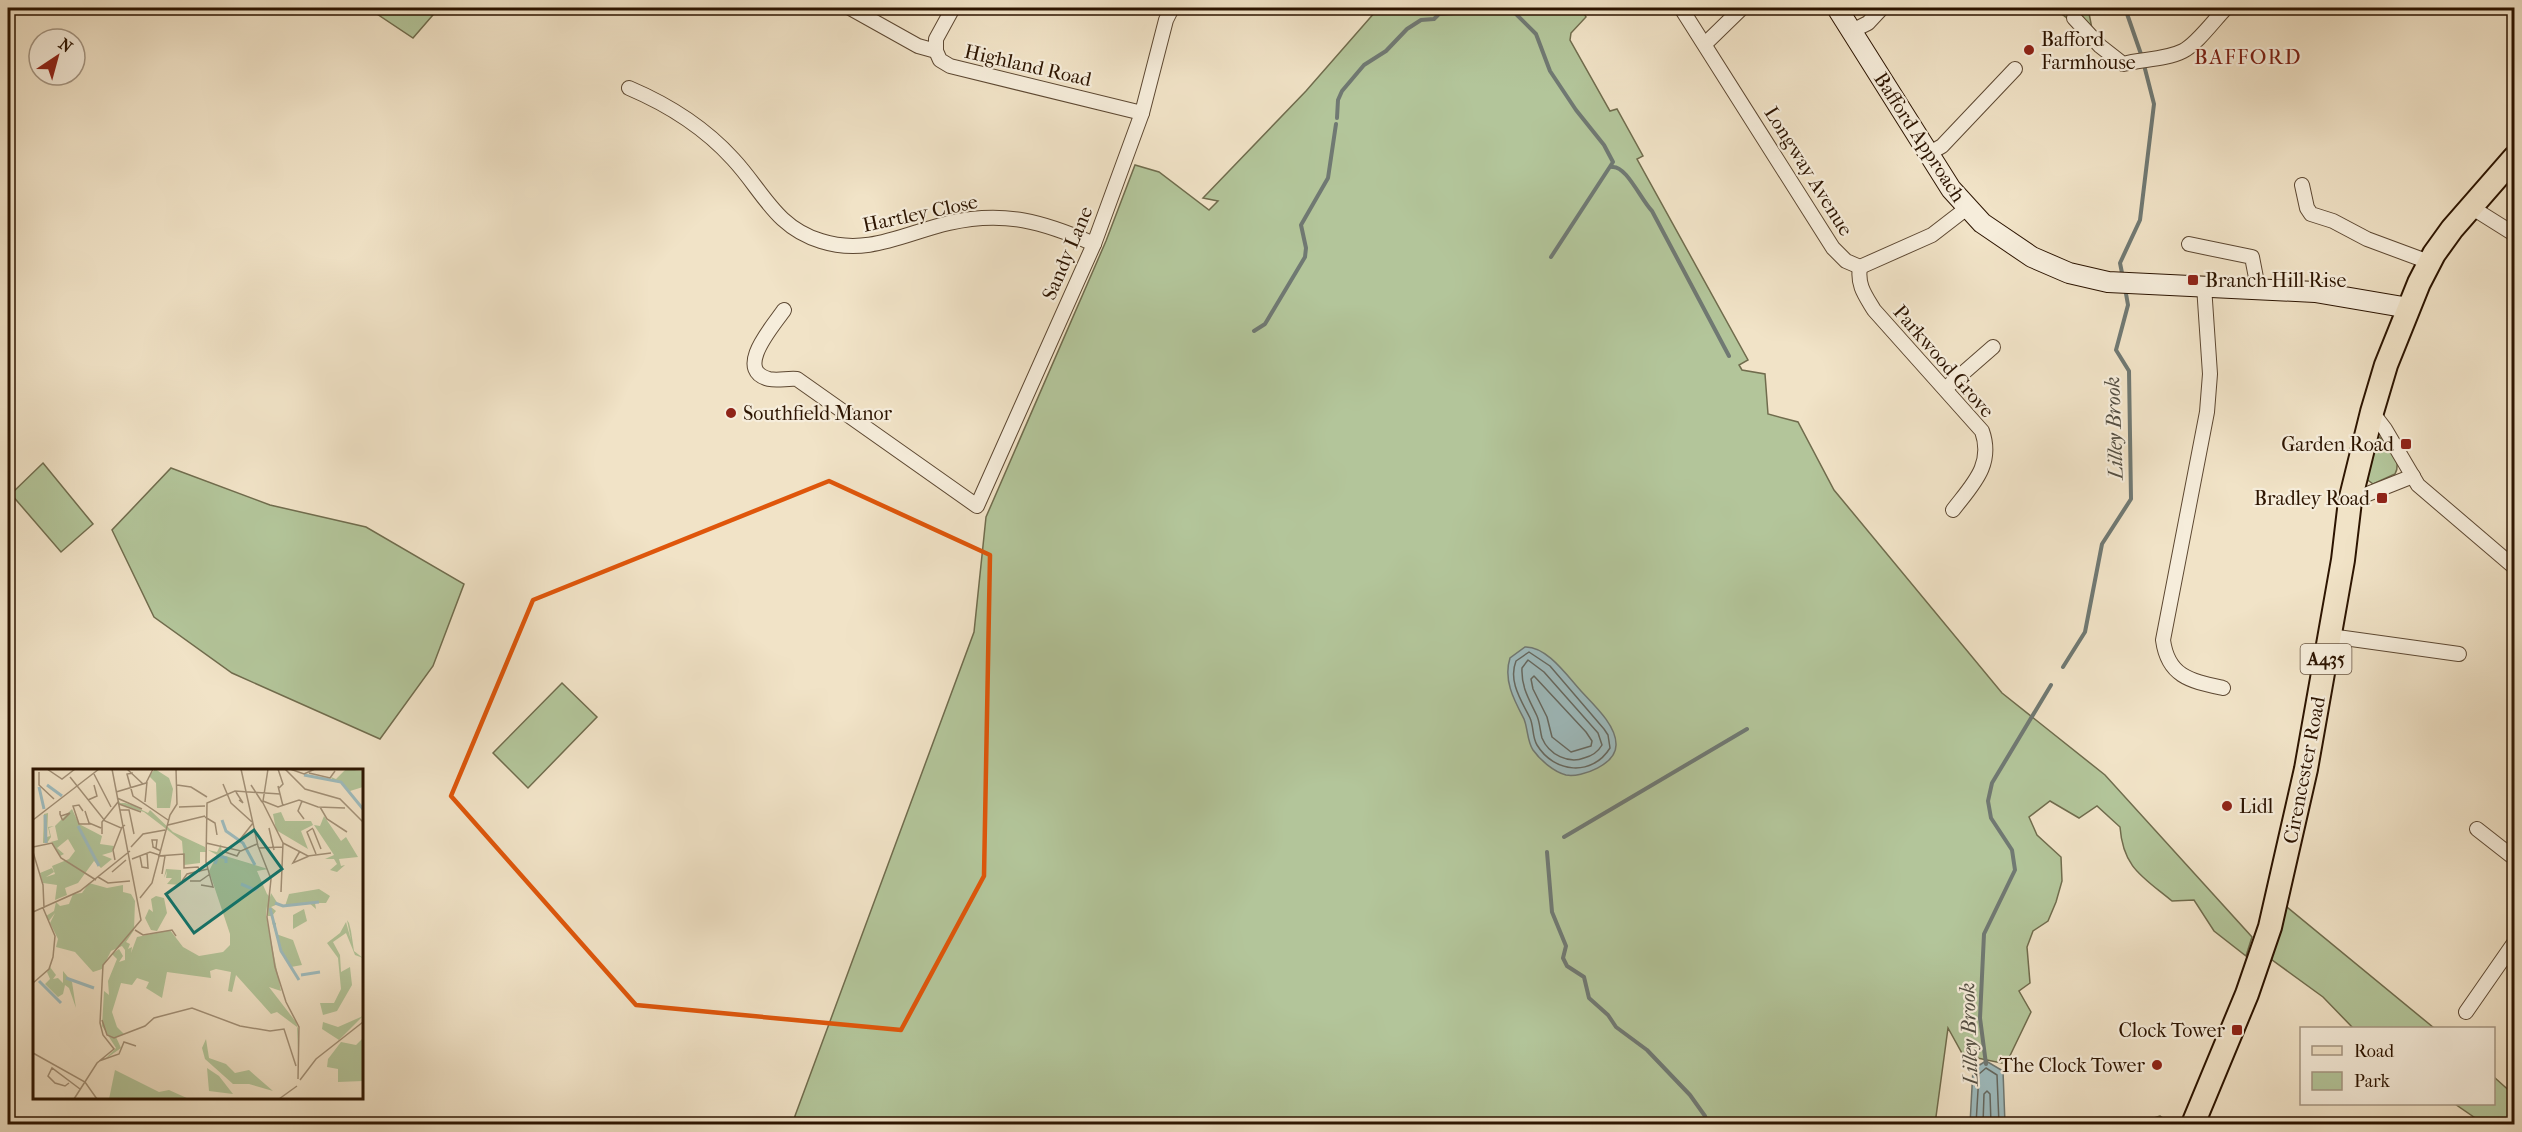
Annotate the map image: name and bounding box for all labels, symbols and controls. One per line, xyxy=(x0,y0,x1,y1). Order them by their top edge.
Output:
north arrow xyxy=(27,27,87,87)
place label: Bafford Farmhouse xyxy=(2041,28,2136,74)
text: N xyxy=(55,34,77,57)
street label: Highland Road xyxy=(962,40,1095,92)
marker: Bafford Farmhouse xyxy=(2022,43,2036,57)
district label: BAFFORD xyxy=(2194,45,2302,69)
street label: Bafford Approach xyxy=(1869,68,1970,207)
street label: Longway Avenue xyxy=(1760,102,1858,240)
street label: Hartley Close xyxy=(860,190,980,237)
street label: Sandy Lane xyxy=(1037,203,1098,303)
place label: Branch Hill Rise xyxy=(2205,269,2346,292)
marker: Branch Hill Rise xyxy=(2186,273,2200,287)
street label: Parkwood Grove xyxy=(1889,300,1999,422)
water label: Lilley Brook xyxy=(2100,376,2128,482)
place label: Southfield Manor xyxy=(743,402,892,425)
marker: Southfield Manor xyxy=(724,406,738,420)
place label: Garden Road xyxy=(2281,433,2395,456)
marker: Garden Road xyxy=(2399,437,2413,451)
place label: Bradley Road xyxy=(2254,487,2371,510)
marker: Bradley Road xyxy=(2375,491,2389,505)
road number: A435 xyxy=(2300,644,2352,674)
street label: Cirencester Road xyxy=(2279,693,2330,846)
inset map xyxy=(33,769,363,1099)
place label: Lidl xyxy=(2239,795,2274,818)
marker: Lidl xyxy=(2220,799,2234,813)
water label: Lilley Brook xyxy=(1955,982,1983,1088)
place label: Clock Tower xyxy=(2118,1019,2225,1042)
marker: Clock Tower xyxy=(2230,1023,2244,1037)
legend xyxy=(2300,1027,2495,1105)
text: Road xyxy=(2354,1041,2394,1062)
place label: The Clock Tower xyxy=(1999,1054,2145,1077)
marker: The Clock Tower xyxy=(2150,1058,2164,1072)
text: Park xyxy=(2354,1071,2391,1092)

